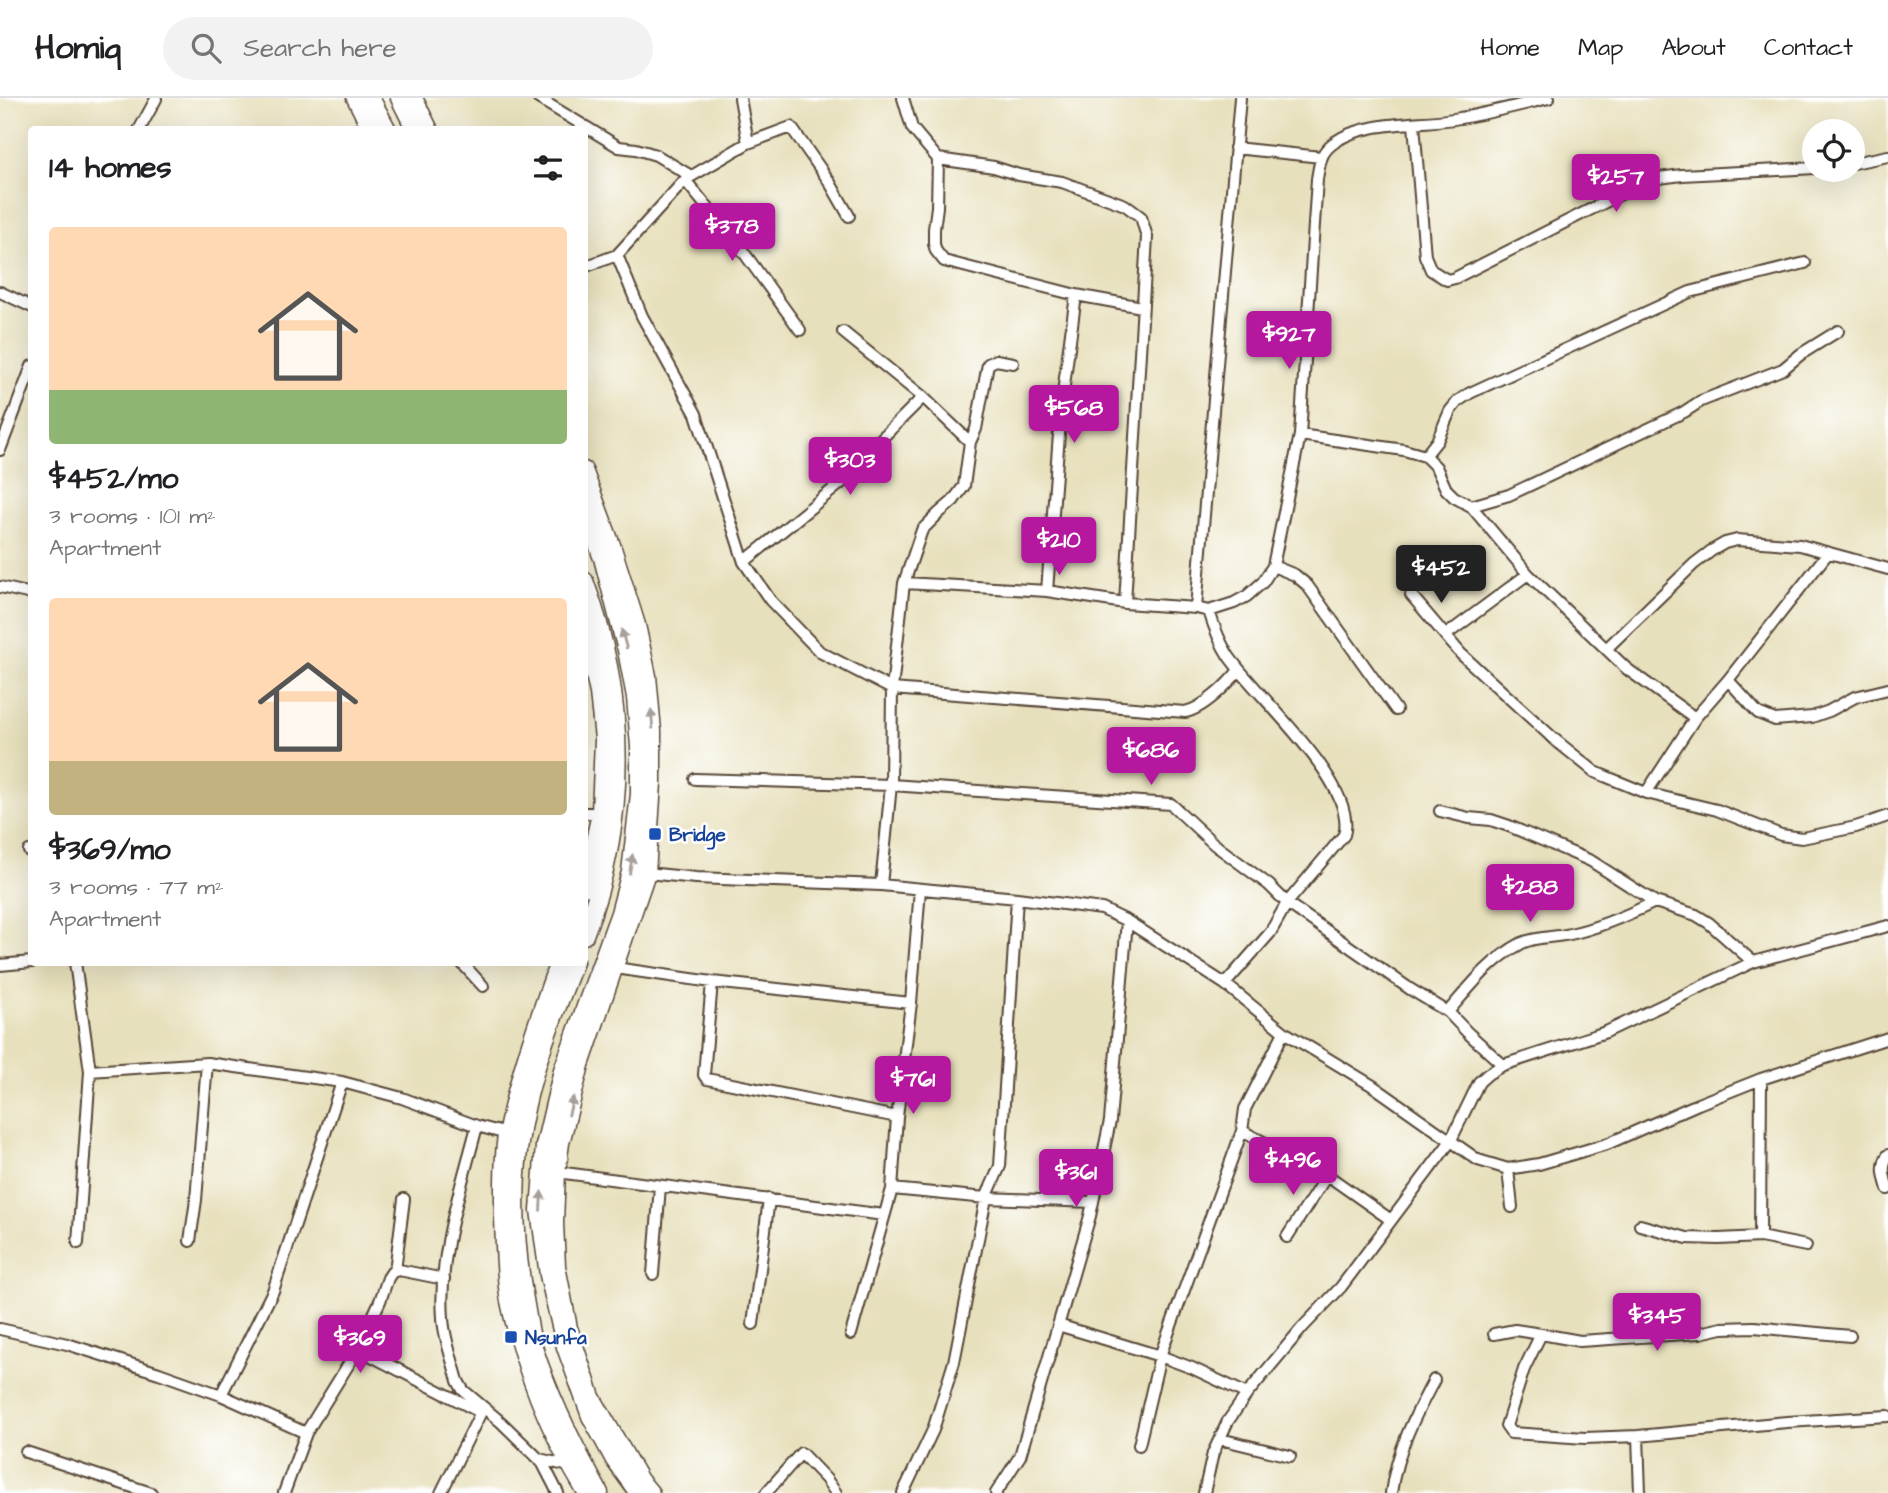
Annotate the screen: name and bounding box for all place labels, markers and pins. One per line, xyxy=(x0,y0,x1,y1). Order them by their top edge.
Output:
pin: $257 xyxy=(1575,155,1657,214)
pin: $378 xyxy=(691,204,773,263)
pin: $927 xyxy=(1248,312,1330,371)
pin: $568 xyxy=(1033,386,1115,445)
pin: $303 xyxy=(809,438,891,497)
pin: $210 xyxy=(1018,518,1100,577)
pin: $452 xyxy=(1400,546,1482,605)
pin: $686 xyxy=(1110,728,1192,787)
place label: Bridge xyxy=(669,822,726,850)
marker: Bridge xyxy=(647,826,663,842)
pin: $288 xyxy=(1489,864,1571,924)
pin: $761 xyxy=(872,1056,954,1116)
pin: $496 xyxy=(1252,1138,1334,1197)
pin: $361 xyxy=(1035,1150,1117,1209)
pin: $345 xyxy=(1616,1294,1698,1353)
pin: $369 xyxy=(319,1316,401,1375)
place label: Nsunfa xyxy=(525,1325,587,1352)
marker: Nsunfa xyxy=(503,1329,519,1345)

